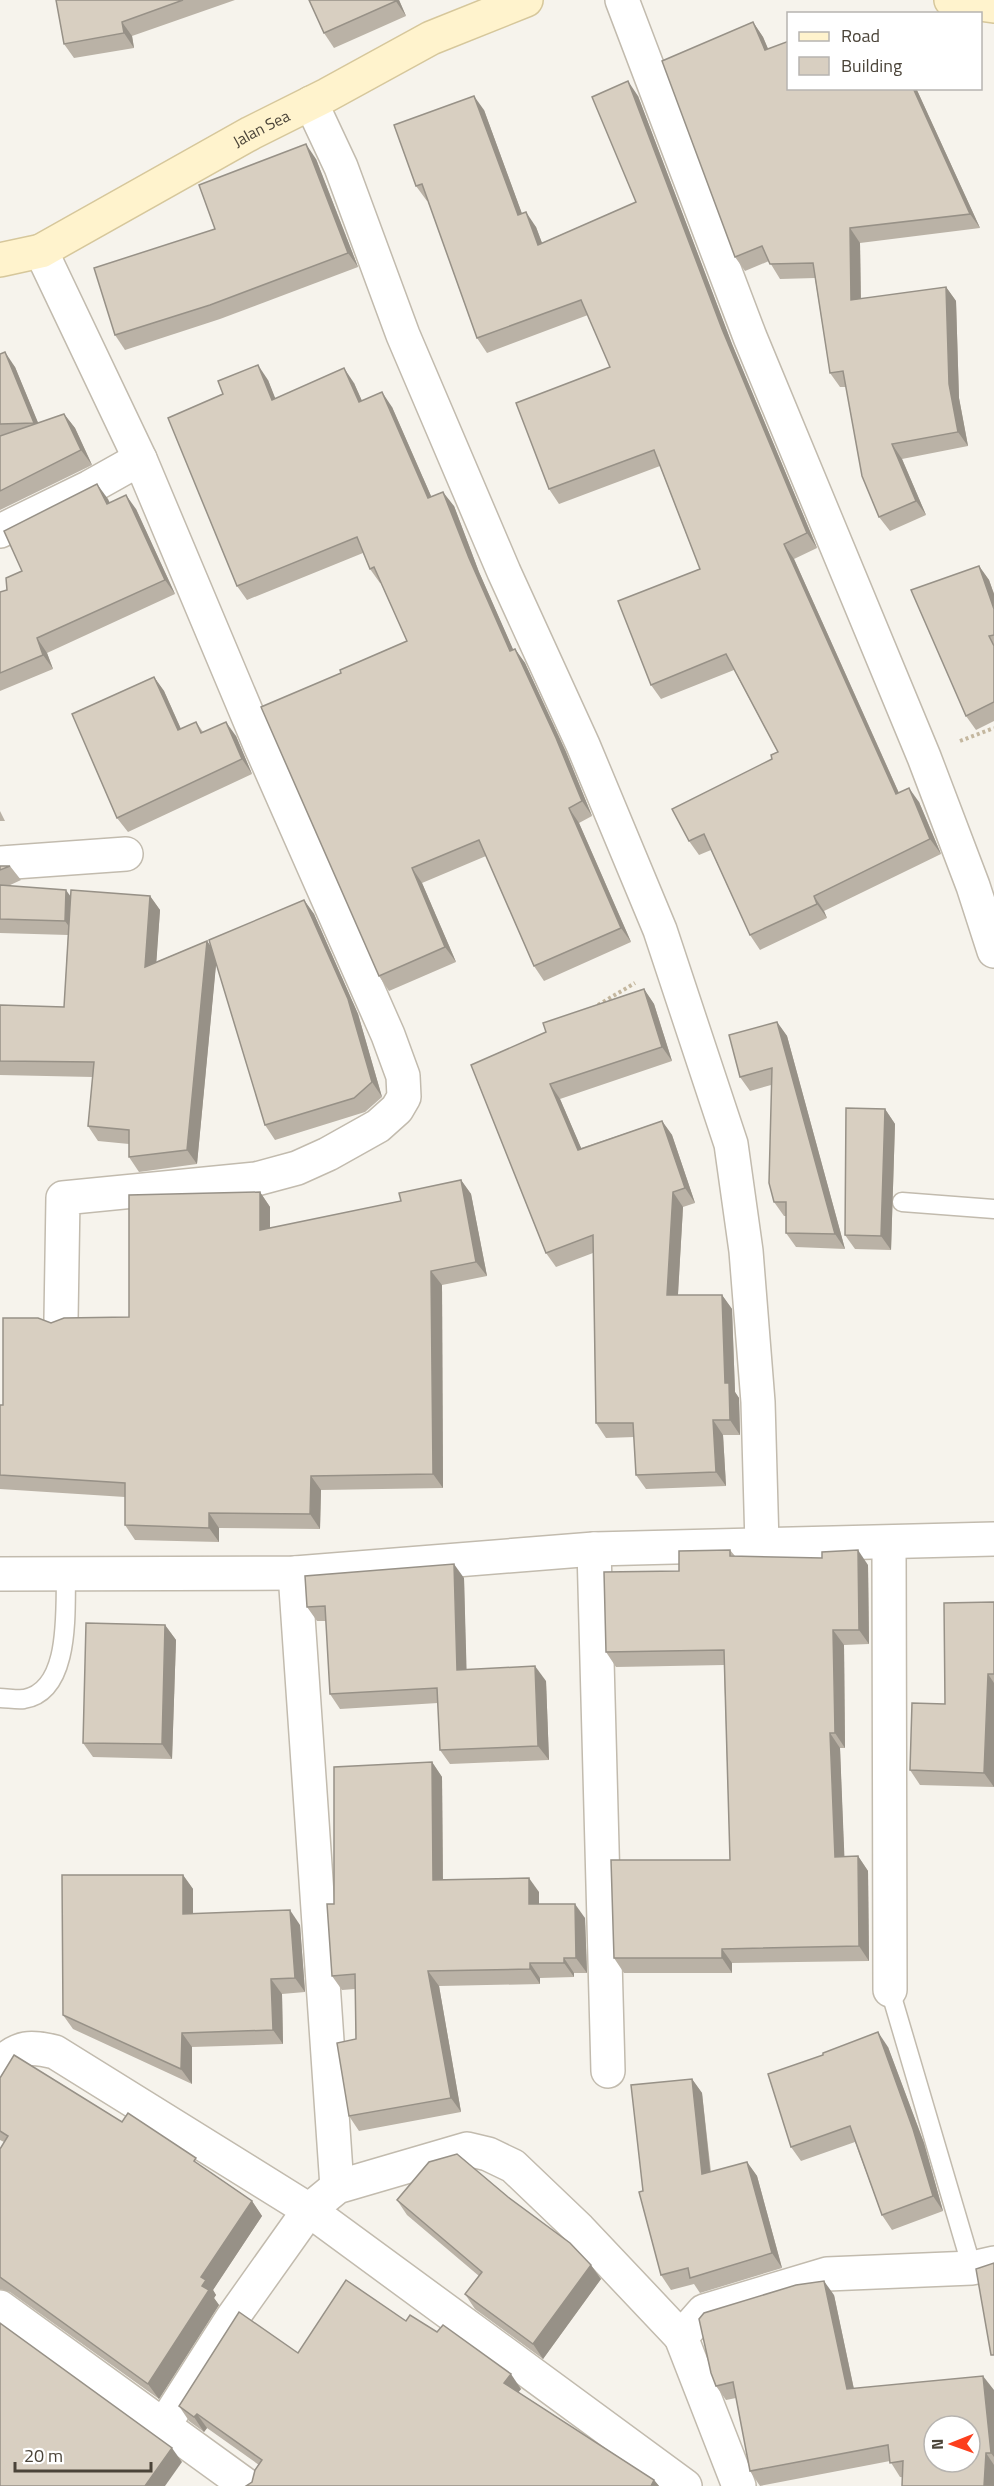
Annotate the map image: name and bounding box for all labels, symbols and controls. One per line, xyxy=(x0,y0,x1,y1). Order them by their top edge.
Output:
legend xyxy=(787,12,982,90)
text: Road xyxy=(841,22,880,49)
text: Building xyxy=(841,52,902,79)
street label: Jalan Sea xyxy=(228,104,294,153)
north arrow xyxy=(922,2414,982,2474)
scale bar xyxy=(15,2435,152,2473)
text: N xyxy=(925,2439,949,2450)
text: 20 m xyxy=(24,2442,63,2469)

